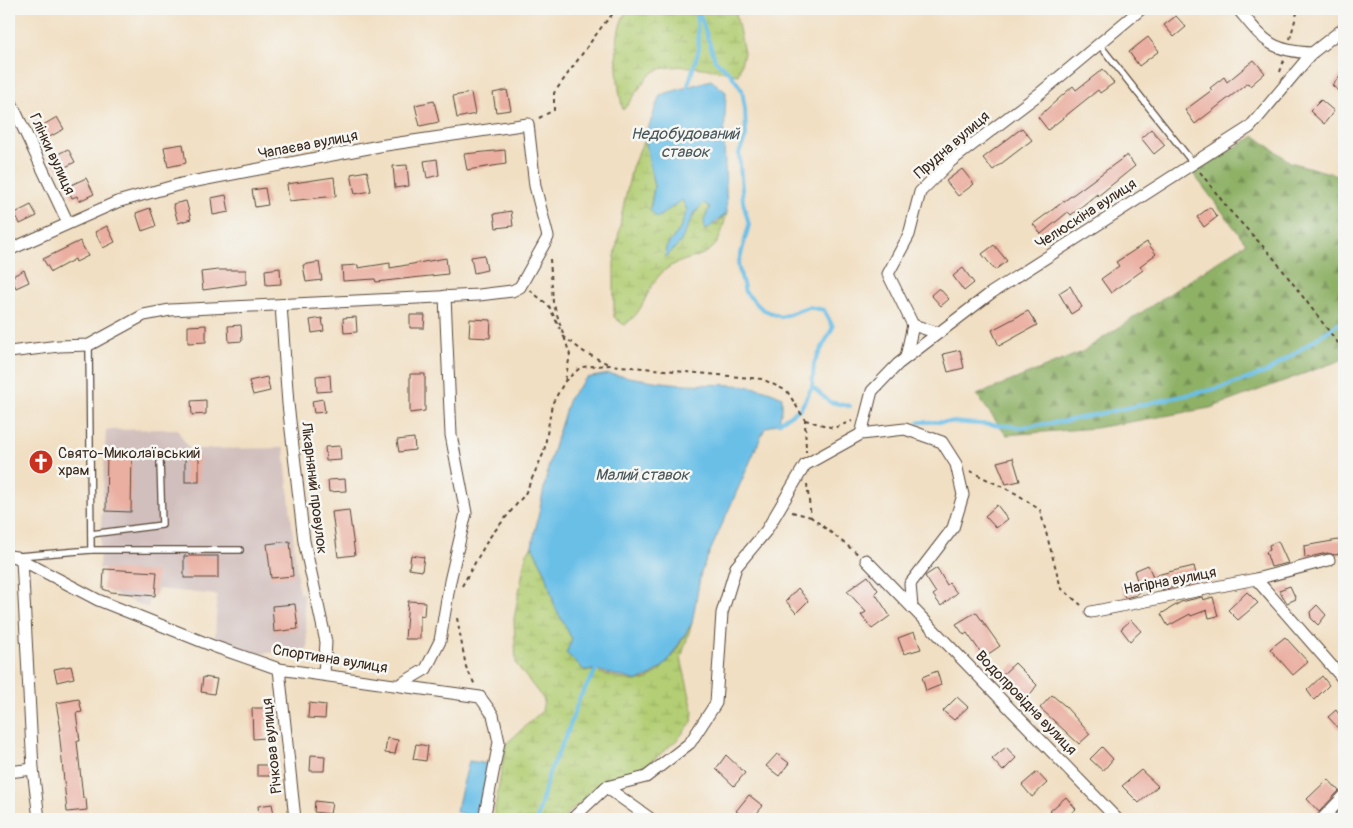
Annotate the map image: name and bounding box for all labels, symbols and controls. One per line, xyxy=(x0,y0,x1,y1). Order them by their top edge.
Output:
street label: Прудна вулиця xyxy=(910,107,994,183)
street label: Глінки вулиця xyxy=(25,110,79,198)
water label: Недобудований ставок xyxy=(631,124,741,162)
street label: Чапаєва вулиця xyxy=(257,126,359,164)
street label: Челюскіна вулиця xyxy=(1032,174,1140,254)
street label: Лікарняний провулок xyxy=(296,420,332,555)
place label: Свято-Миколаївський храм xyxy=(58,444,200,480)
church icon: Свято-Миколаївський храм xyxy=(28,449,54,475)
water label: Малий ставок xyxy=(595,465,691,485)
street label: Нагірна вулиця xyxy=(1122,563,1218,599)
street label: Спортивна вулиця xyxy=(271,641,389,677)
street label: Водопровідна вулиця xyxy=(971,647,1081,759)
street label: Річкова вулиця xyxy=(258,697,286,795)

